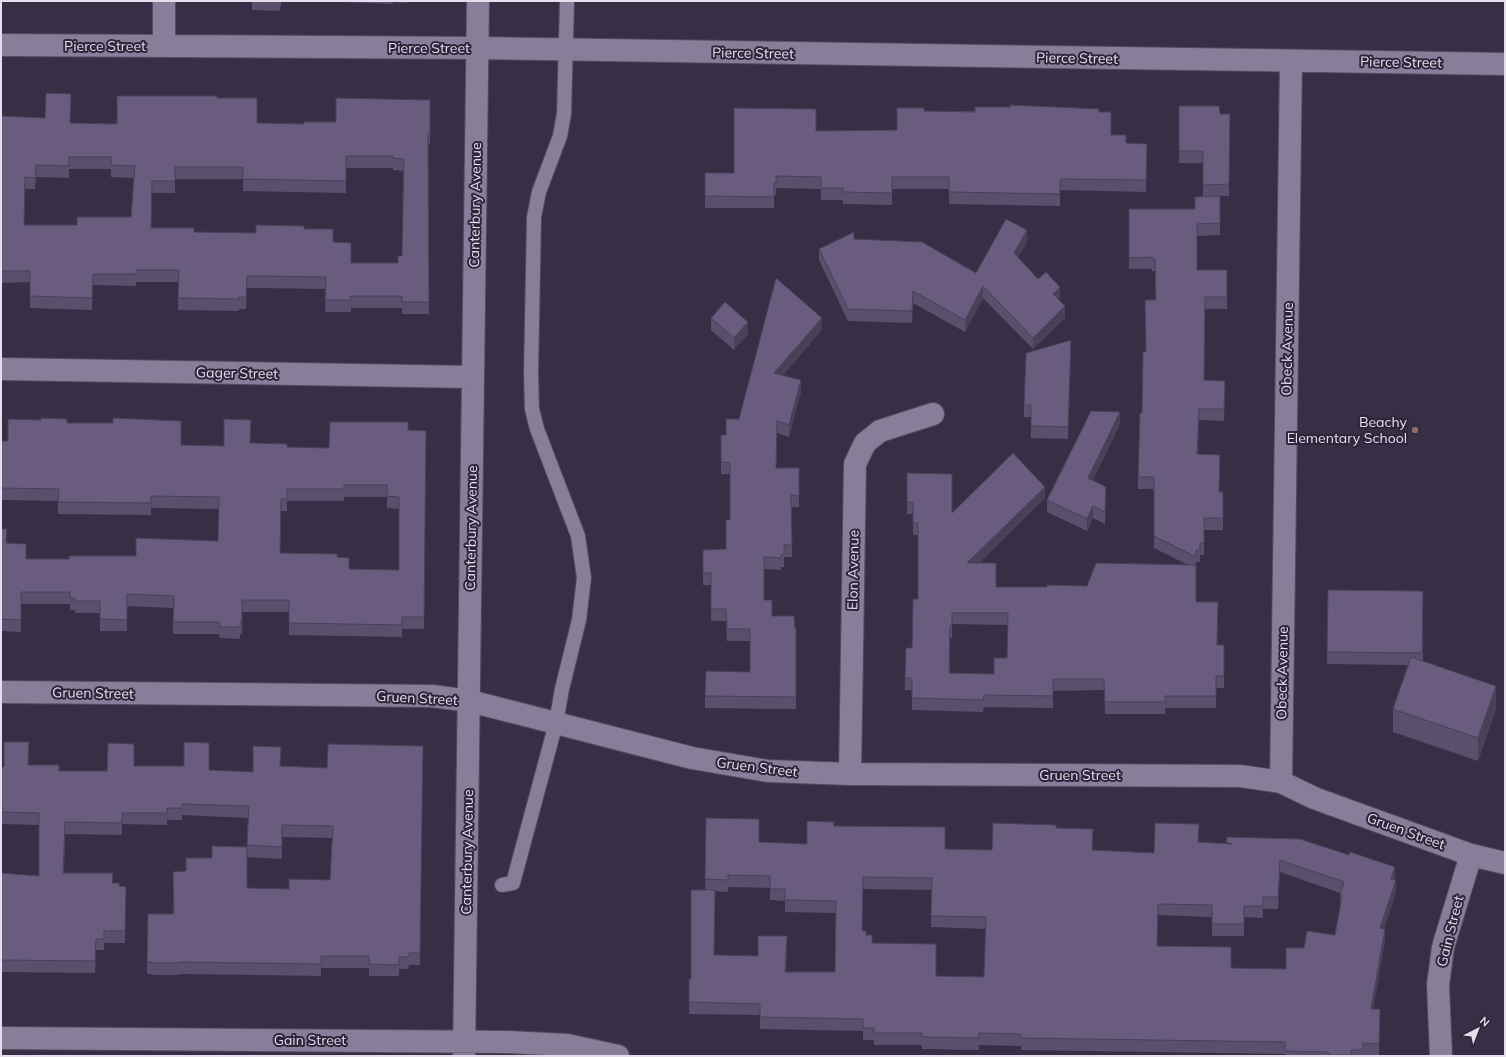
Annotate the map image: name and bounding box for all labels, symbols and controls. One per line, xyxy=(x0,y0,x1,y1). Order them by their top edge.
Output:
street label: Pierce Street xyxy=(64,37,146,55)
street label: Pierce Street xyxy=(388,39,470,57)
street label: Pierce Street xyxy=(712,43,794,63)
street label: Pierce Street xyxy=(1036,48,1118,68)
street label: Pierce Street xyxy=(1360,52,1442,72)
street label: Canterbury Avenue xyxy=(465,142,485,268)
street label: Obeck Avenue xyxy=(1277,302,1297,396)
street label: Gager Street xyxy=(196,363,278,383)
place label: Beachy Elementary School xyxy=(1287,413,1408,447)
marker: Beachy Elementary School xyxy=(1410,425,1420,435)
street label: Canterbury Avenue xyxy=(461,465,481,591)
street label: Elon Avenue xyxy=(843,530,863,610)
street label: Obeck Avenue xyxy=(1272,626,1292,720)
street label: Gruen Street xyxy=(52,683,134,703)
street label: Gruen Street xyxy=(376,687,458,709)
street label: Gruen Street xyxy=(715,753,799,781)
street label: Gruen Street xyxy=(1039,766,1121,784)
street label: Canterbury Avenue xyxy=(457,789,477,915)
street label: Gruen Street xyxy=(1365,809,1447,853)
street label: Gain Street xyxy=(1432,894,1468,968)
north arrow xyxy=(1458,1009,1498,1049)
text: N xyxy=(1477,1014,1492,1030)
street label: Gain Street xyxy=(274,1031,346,1049)

